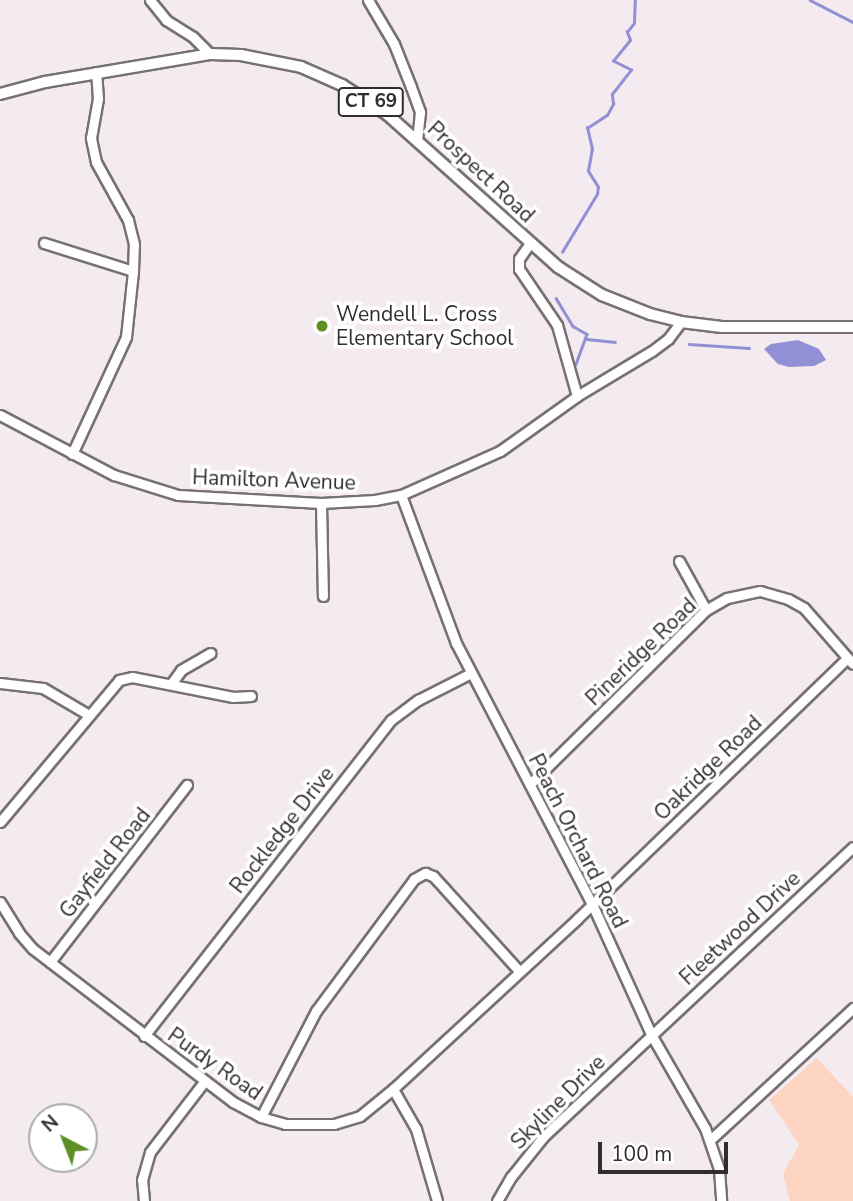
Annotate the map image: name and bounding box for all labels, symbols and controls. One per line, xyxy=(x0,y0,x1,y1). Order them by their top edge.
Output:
road number: CT 69 xyxy=(338,86,404,118)
street label: Prospect Road xyxy=(422,116,540,228)
place label: Wendell L. Cross Elementary School xyxy=(336,301,514,351)
marker: Wendell L. Cross Elementary School xyxy=(314,318,330,334)
street label: Hamilton Avenue xyxy=(192,465,356,495)
street label: Pineridge Road xyxy=(581,593,701,711)
street label: Oakridge Road xyxy=(649,710,767,826)
street label: Peach Orchard Road xyxy=(523,750,633,932)
street label: Rockledge Drive xyxy=(225,762,339,898)
street label: Gayfield Road xyxy=(54,803,156,923)
street label: Fleetwood Drive xyxy=(674,866,806,990)
street label: Purdy Road xyxy=(163,1022,267,1106)
street label: Skyline Drive xyxy=(506,1050,610,1154)
north arrow xyxy=(28,1103,98,1173)
text: N xyxy=(36,1109,64,1138)
scale bar xyxy=(601,1128,730,1172)
text: 100 m xyxy=(611,1140,672,1168)

